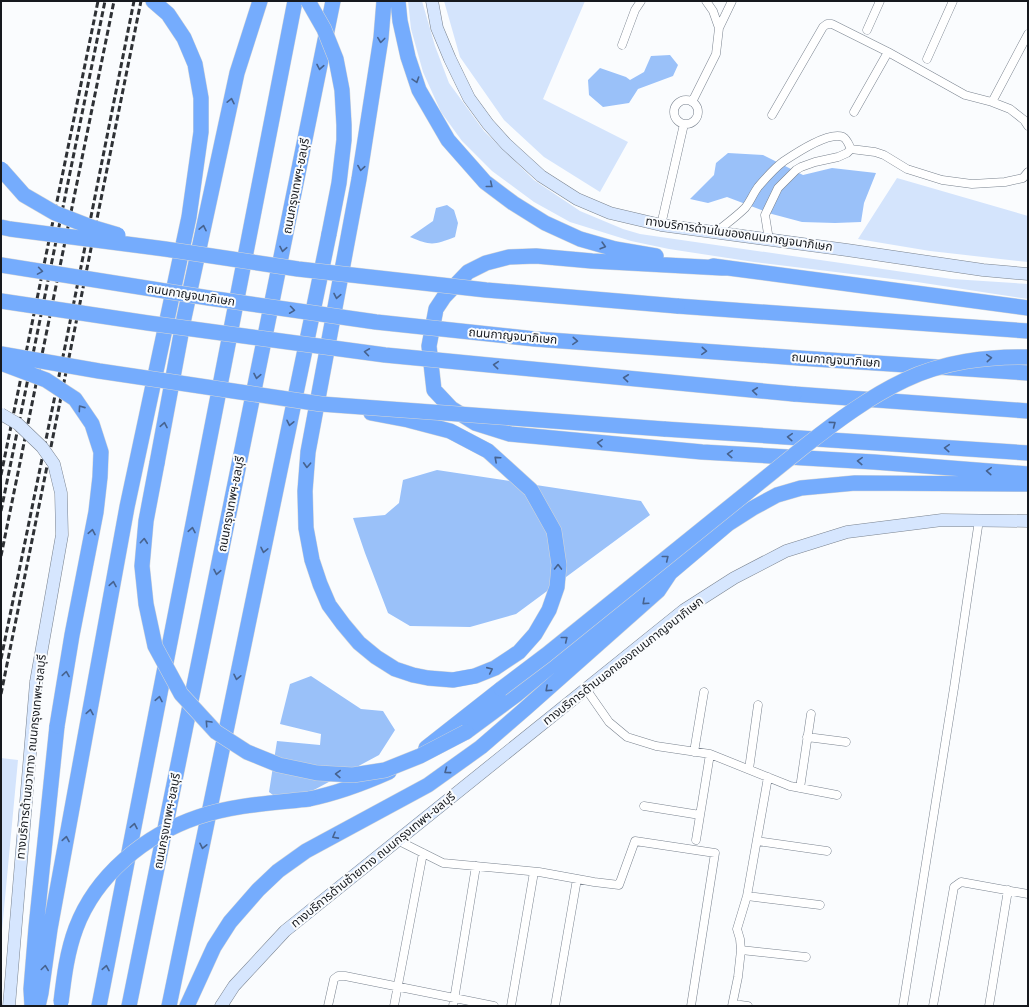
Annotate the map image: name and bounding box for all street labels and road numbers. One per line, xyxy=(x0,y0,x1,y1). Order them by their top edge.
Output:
street label: ถนนกรุงเทพฯ-ชลบุรี xyxy=(280,137,312,235)
street label: ทางบริการด้านในของถนนกาญจนาภิเษก xyxy=(644,214,834,254)
street label: ถนนกาญจนาภิเษก xyxy=(146,281,236,309)
street label: ถนนกาญจนาภิเษก xyxy=(468,325,558,347)
street label: ถนนกาญจนาภิเษก xyxy=(791,350,881,370)
street label: ถนนกรุงเทพฯ-ชลบุรี xyxy=(215,455,247,553)
street label: ทางบริการด้านนอกของถนนกาญจนาภิเษก xyxy=(540,594,706,728)
street label: ทางบริการด้านขวาทาง ถนนกรุงเทพฯ-ชลบุรี xyxy=(13,654,49,860)
street label: ถนนกรุงเทพฯ-ชลบุรี xyxy=(151,772,183,870)
street label: ทางบริการด้านซ้ายทาง ถนนกรุงเทพฯ-ชลบุรี xyxy=(288,789,458,931)

